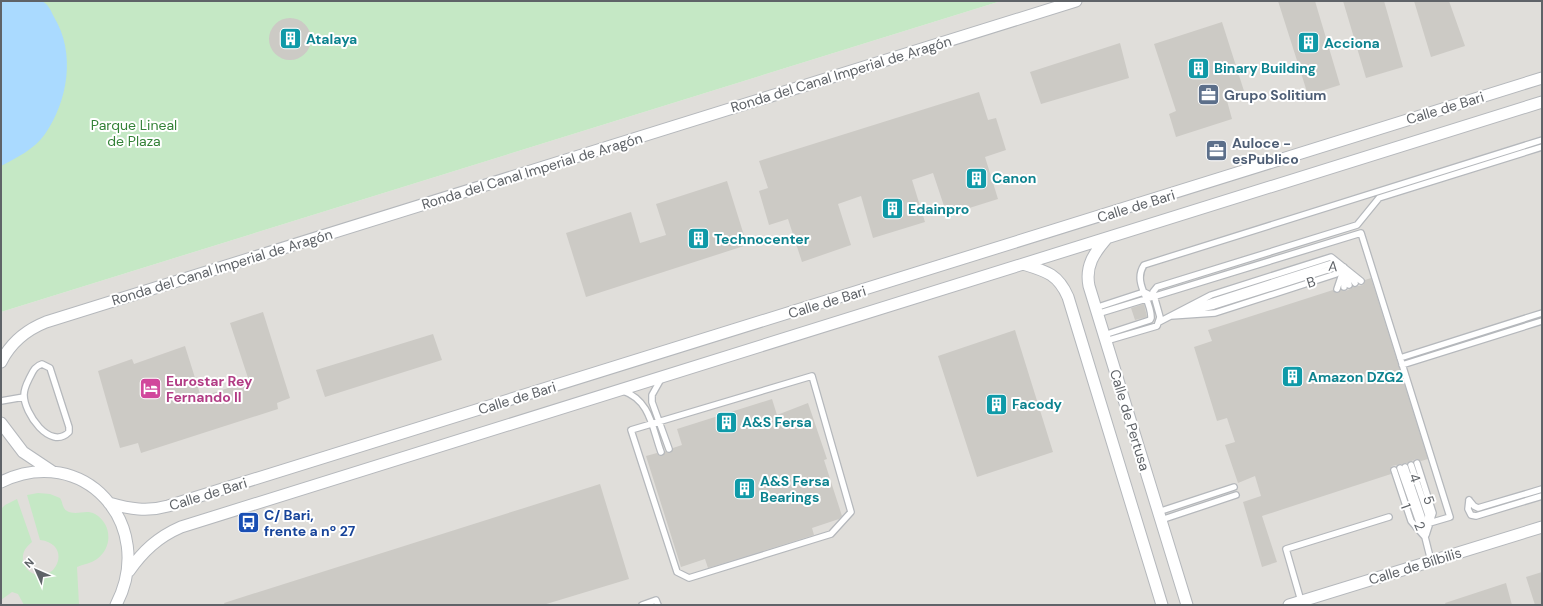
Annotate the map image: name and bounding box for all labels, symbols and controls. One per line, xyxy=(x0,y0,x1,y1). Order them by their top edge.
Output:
building icon: Atalaya xyxy=(277,26,303,52)
place label: Atalaya xyxy=(306,30,357,48)
building icon: Acciona xyxy=(1296,30,1322,56)
street label: Ronda del Canal Imperial de Aragón xyxy=(728,32,954,116)
place label: Acciona xyxy=(1324,34,1380,52)
building icon: Binary Building xyxy=(1186,55,1212,81)
place label: Binary Building xyxy=(1214,59,1316,77)
office icon: Grupo Solitium xyxy=(1196,82,1222,108)
place label: Grupo Solitium xyxy=(1224,86,1327,104)
street label: Calle de Bari xyxy=(1404,88,1486,128)
park label: Parque Lineal de Plaza xyxy=(91,116,177,150)
street label: Ronda del Canal Imperial de Aragón xyxy=(419,129,645,213)
place label: Auloce - esPublico xyxy=(1232,134,1299,168)
office icon: Auloce - esPublico xyxy=(1204,138,1230,164)
building icon: Canon xyxy=(964,165,990,191)
place label: Canon xyxy=(992,169,1036,187)
street label: Calle de Bari xyxy=(1095,186,1177,226)
building icon: Edainpro xyxy=(880,196,906,222)
place label: Edainpro xyxy=(908,200,969,218)
street label: Ronda del Canal Imperial de Aragón xyxy=(109,225,335,309)
building icon: Technocenter xyxy=(686,226,712,252)
place label: Technocenter xyxy=(714,230,810,248)
street label: A xyxy=(1328,257,1338,275)
street label: B xyxy=(1304,272,1318,292)
street label: Calle de Bari xyxy=(786,282,868,322)
building icon: Amazon DZG2 xyxy=(1279,364,1305,390)
street label: Calle de Pertusa xyxy=(1106,367,1154,473)
place label: Amazon DZG2 xyxy=(1308,368,1403,386)
place label: Eurostar Rey Fernando II xyxy=(166,372,253,406)
hotel icon: Eurostar Rey Fernando II xyxy=(138,376,164,402)
street label: Calle de Bari xyxy=(476,378,558,418)
building icon: Facody xyxy=(983,391,1009,417)
place label: Facody xyxy=(1012,395,1063,413)
building icon: A&S Fersa xyxy=(714,409,740,435)
place label: A&S Fersa xyxy=(742,413,812,431)
street label: 4 xyxy=(1405,471,1425,485)
place label: A&S Fersa Bearings xyxy=(760,472,830,506)
street label: Calle de Bari xyxy=(167,474,249,514)
building icon: A&S Fersa Bearings xyxy=(732,476,758,502)
street label: 5 xyxy=(1419,493,1439,507)
street label: 1 xyxy=(1397,501,1415,511)
place label: C/ Bari, frente a nº 27 xyxy=(264,506,356,540)
bus stop icon: C/ Bari, frente a nº 27 xyxy=(235,510,261,536)
street label: 2 xyxy=(1410,519,1430,533)
street label: Calle de Bílbilis xyxy=(1366,543,1464,589)
north arrow xyxy=(16,550,56,590)
text: N xyxy=(21,555,37,571)

